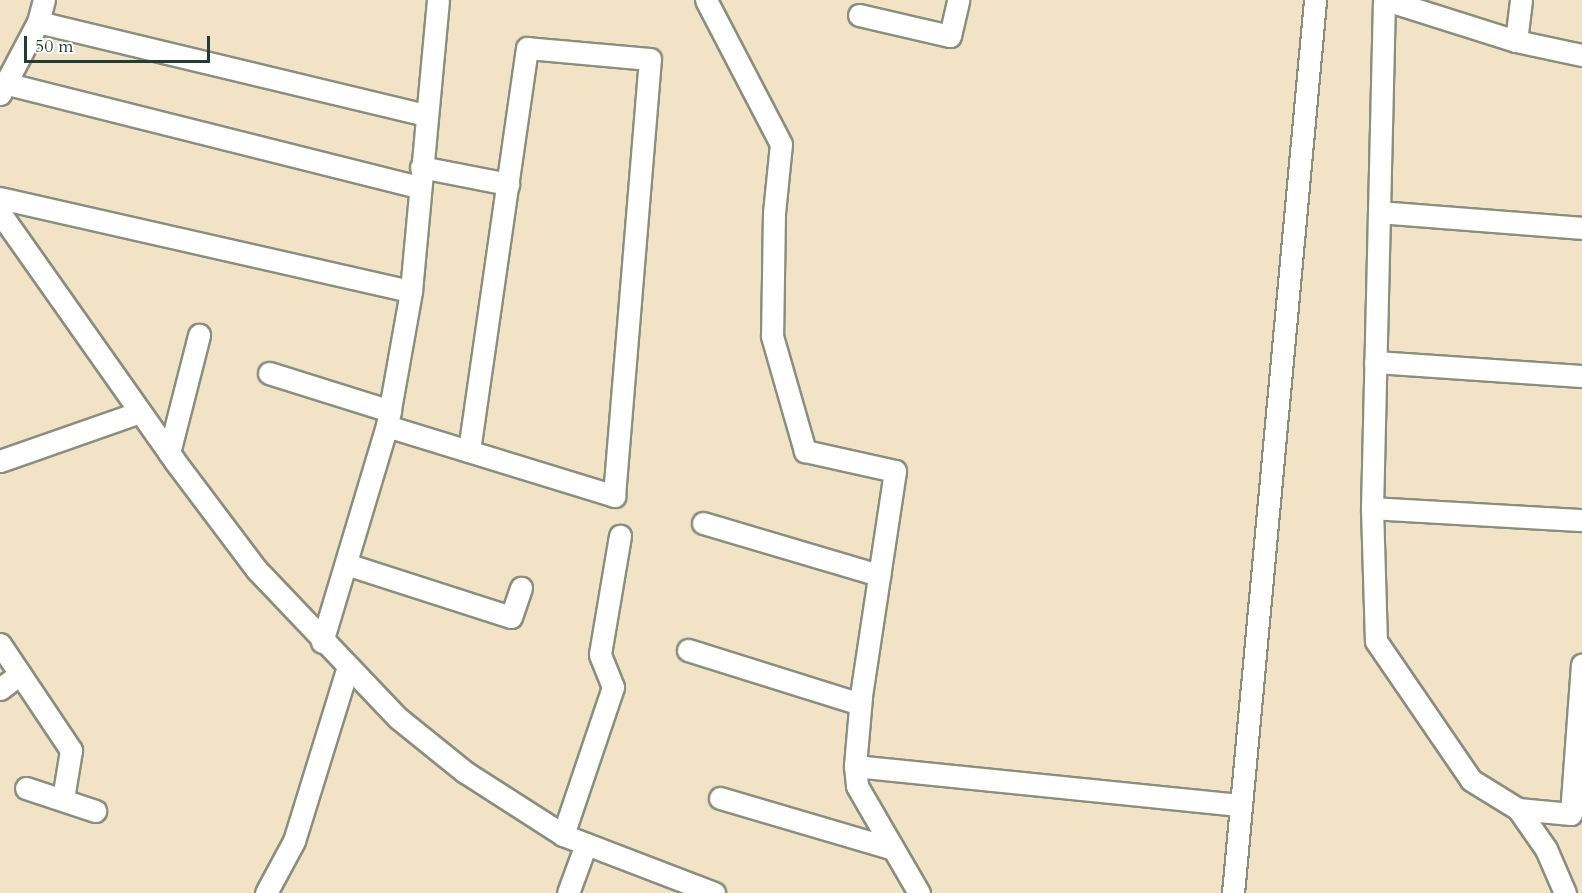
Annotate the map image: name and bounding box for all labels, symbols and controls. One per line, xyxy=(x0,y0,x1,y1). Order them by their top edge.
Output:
scale bar xyxy=(27,24,213,62)
text: 50 m xyxy=(35,34,74,59)

